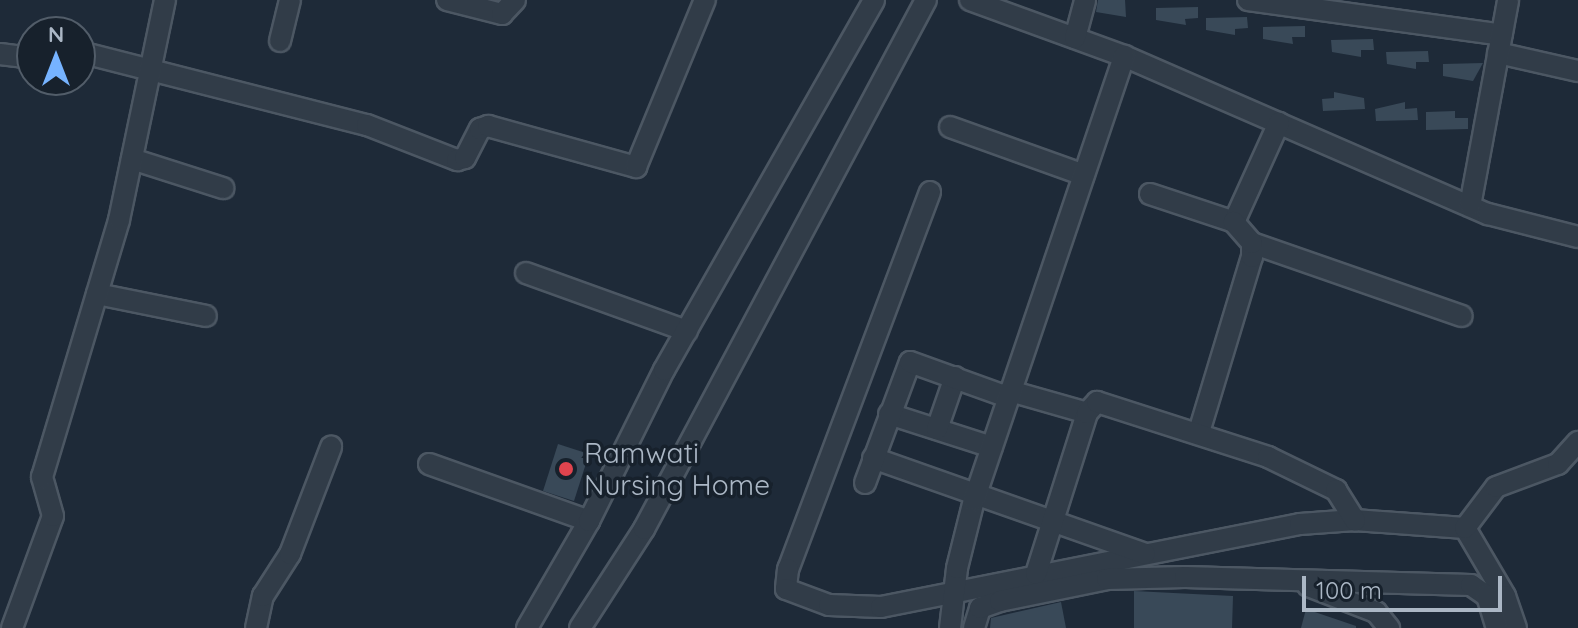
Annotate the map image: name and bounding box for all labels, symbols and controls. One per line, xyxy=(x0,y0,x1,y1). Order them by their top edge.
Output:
north arrow xyxy=(16,16,96,96)
text: N xyxy=(48,20,64,48)
place label: Ramwati Nursing Home xyxy=(584,436,770,502)
marker: Ramwati Nursing Home xyxy=(555,458,577,480)
scale bar xyxy=(1306,560,1506,610)
text: 100 m xyxy=(1316,575,1382,605)

